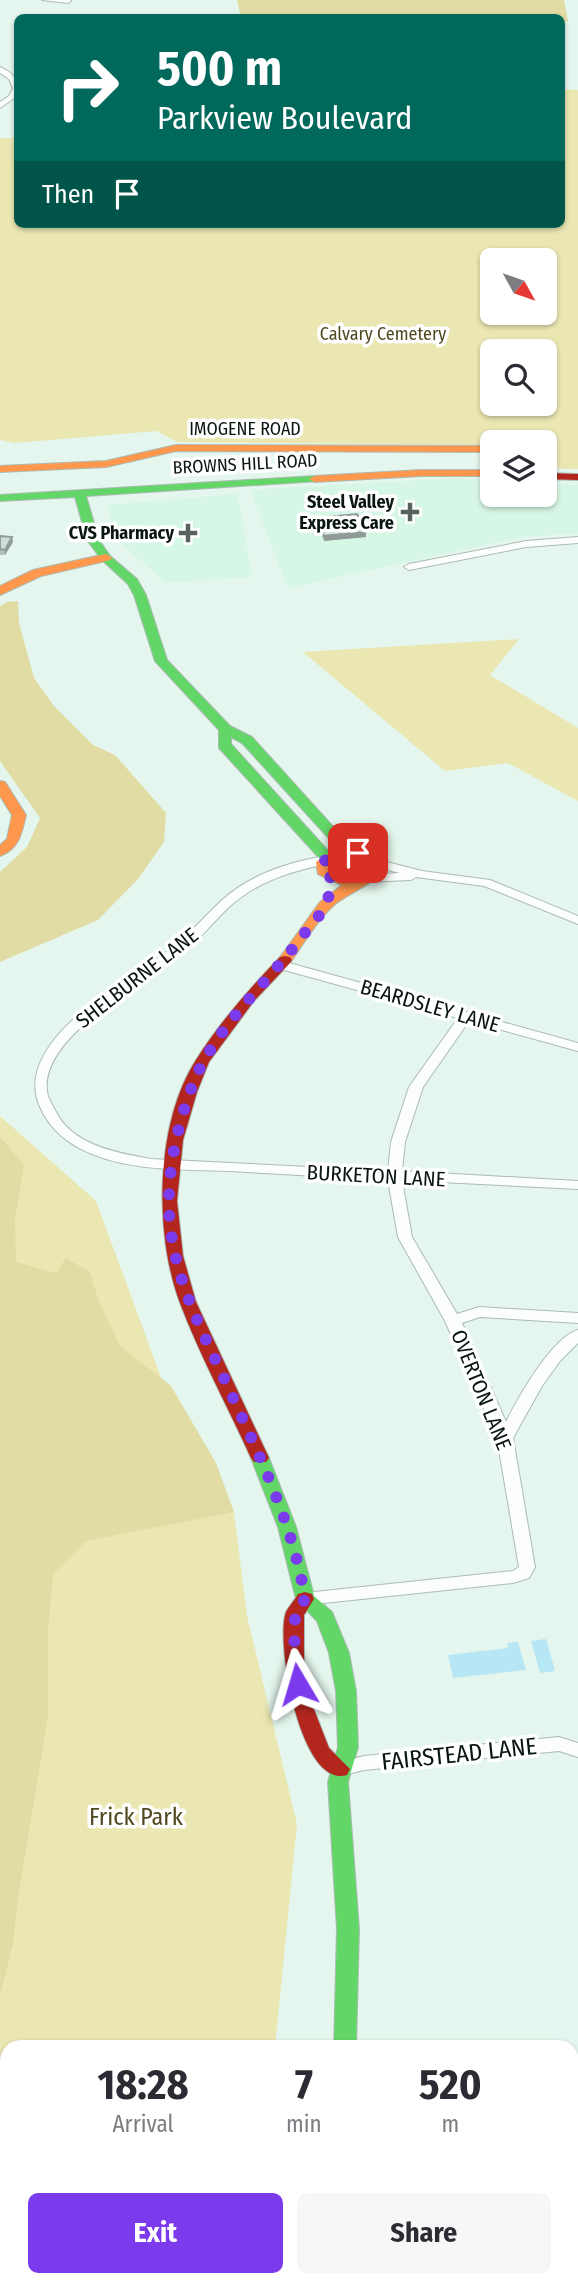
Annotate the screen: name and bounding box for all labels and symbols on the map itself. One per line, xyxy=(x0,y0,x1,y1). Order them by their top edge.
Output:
north arrow xyxy=(480,248,556,326)
park label: Calvary Cemetery xyxy=(320,323,446,345)
street label: IMOGENE ROAD xyxy=(189,418,301,440)
street label: BROWNS HILL ROAD xyxy=(172,449,318,479)
place label: Steel Valley Express Care xyxy=(299,491,394,534)
marker: Steel Valley Express Care xyxy=(400,502,420,522)
place label: CVS Pharmacy xyxy=(69,522,174,544)
marker: CVS Pharmacy xyxy=(180,525,196,541)
pin xyxy=(328,823,388,883)
street label: SHELBURNE LANE xyxy=(71,922,203,1034)
street label: BEARDSLEY LANE xyxy=(357,974,503,1038)
street label: BURKETON LANE xyxy=(306,1159,446,1193)
street label: OVERTON LANE xyxy=(445,1326,517,1454)
position arrow xyxy=(261,1647,335,1721)
street label: FAIRSTEAD LANE xyxy=(380,1732,538,1776)
park label: Frick Park xyxy=(89,1803,184,1831)

